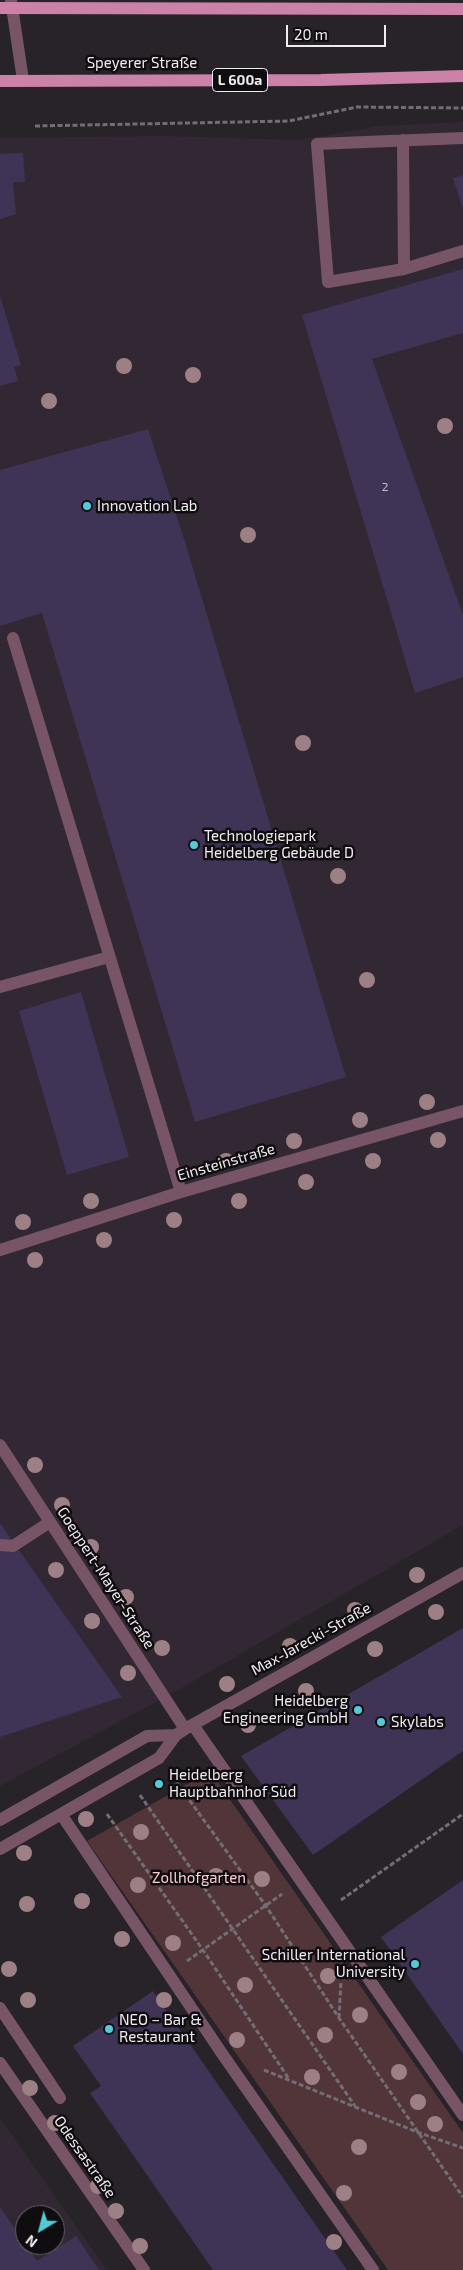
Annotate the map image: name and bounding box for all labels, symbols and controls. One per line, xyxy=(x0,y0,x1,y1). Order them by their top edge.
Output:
scale bar xyxy=(288,15,388,47)
text: 20 m xyxy=(294,25,328,43)
street label: Speyerer Straße xyxy=(87,54,197,72)
road number: L 600a xyxy=(212,68,268,92)
house number: 2 xyxy=(382,480,388,494)
place label: Innovation Lab xyxy=(97,497,197,515)
marker: Innovation Lab xyxy=(81,500,93,512)
place label: Technologiepark Heidelberg Gebäude D xyxy=(204,827,354,862)
marker: Technologiepark Heidelberg Gebäude D xyxy=(188,839,200,851)
street label: Einsteinstraße xyxy=(175,1140,277,1184)
street label: Goeppert-Mayer-Straße xyxy=(53,1504,159,1652)
street label: Max-Jarecki-Straße xyxy=(248,1599,374,1679)
place label: Heidelberg Engineering GmbH xyxy=(223,1692,348,1727)
marker: Heidelberg Engineering GmbH xyxy=(352,1704,364,1716)
place label: Skylabs xyxy=(391,1713,444,1731)
marker: Skylabs xyxy=(375,1716,387,1728)
place label: Heidelberg Hauptbahnhof Süd xyxy=(169,1766,296,1801)
marker: Heidelberg Hauptbahnhof Süd xyxy=(153,1778,165,1790)
park label: Zollhofgarten xyxy=(152,1869,246,1887)
place label: Schiller International University xyxy=(262,1946,405,1981)
marker: Schiller International University xyxy=(409,1958,421,1970)
place label: NEO – Bar & Restaurant xyxy=(119,2011,202,2046)
marker: NEO – Bar & Restaurant xyxy=(103,2023,115,2035)
street label: Odessastraße xyxy=(50,2113,120,2201)
north arrow xyxy=(15,2205,65,2255)
text: N xyxy=(22,2232,40,2251)

